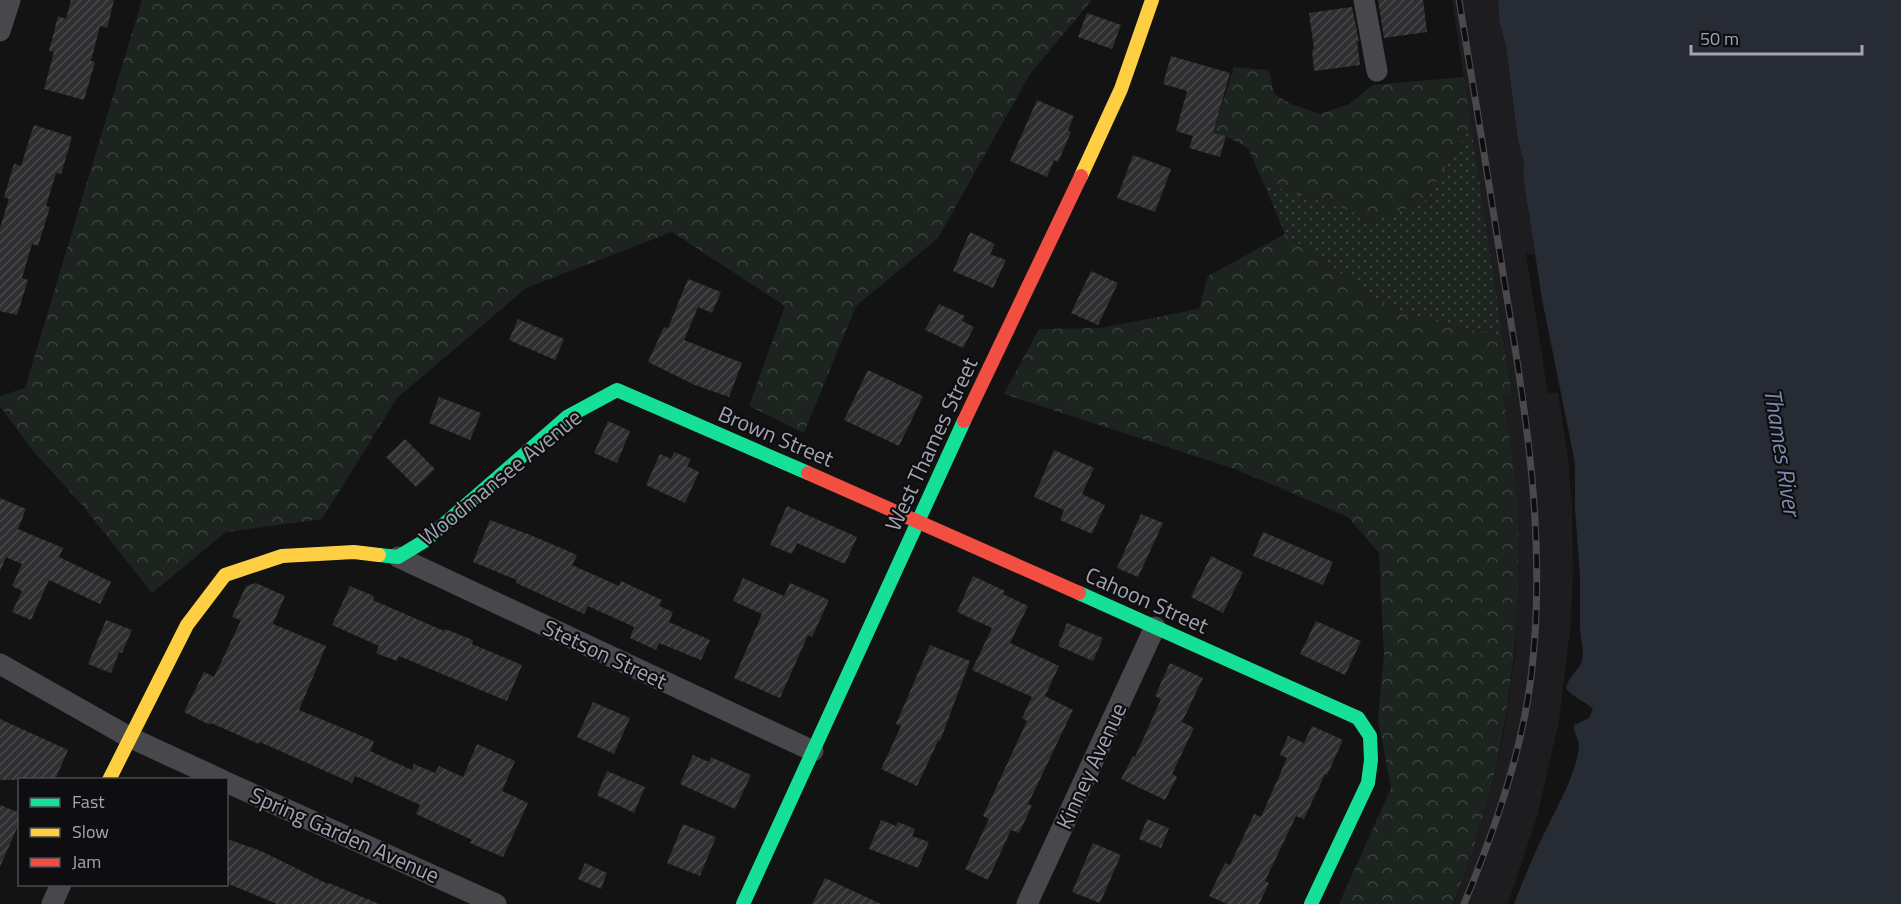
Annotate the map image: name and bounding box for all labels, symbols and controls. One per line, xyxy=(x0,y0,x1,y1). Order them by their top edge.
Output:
scale bar xyxy=(1691,18,1862,56)
text: 50 m xyxy=(1700,25,1739,52)
street label: West Thames Street xyxy=(876,351,986,537)
water label: Thames River xyxy=(1755,386,1811,521)
street label: Brown Street xyxy=(713,396,839,476)
street label: Woodmansee Avenue xyxy=(411,400,589,554)
street label: Cahoon Street xyxy=(1080,558,1214,642)
street label: Stetson Street xyxy=(537,610,673,698)
street label: Kinney Avenue xyxy=(1047,697,1135,835)
legend xyxy=(18,778,228,886)
street label: Spring Garden Avenue xyxy=(245,778,445,892)
text: Fast xyxy=(72,788,105,815)
text: Slow xyxy=(72,818,109,845)
text: Jam xyxy=(72,848,101,875)

